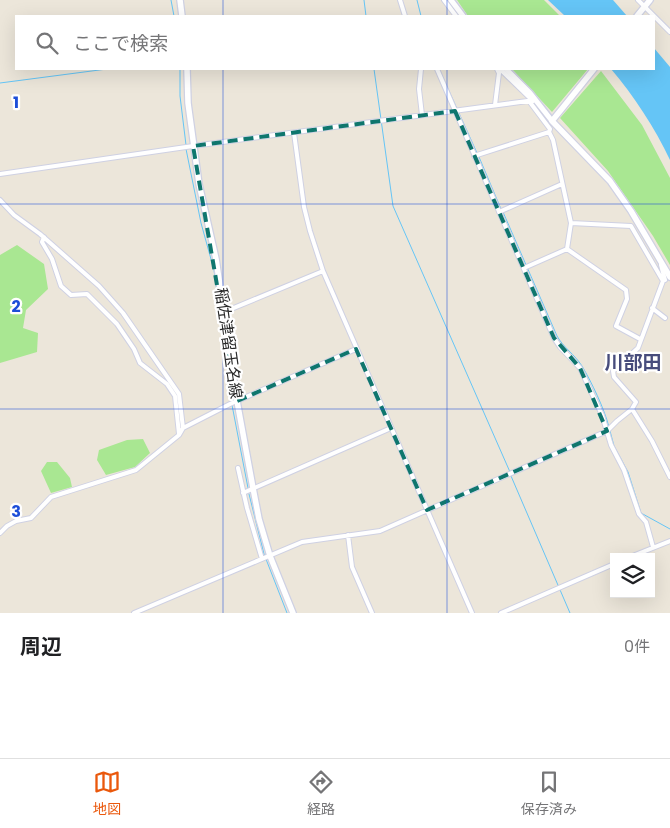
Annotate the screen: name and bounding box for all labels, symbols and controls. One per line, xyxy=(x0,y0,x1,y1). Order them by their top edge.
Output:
search box xyxy=(15,15,655,70)
icon: search xyxy=(33,29,61,57)
text: ここで検索 xyxy=(73,30,168,57)
text: 1 xyxy=(13,91,19,114)
street label: 稲佐津留玉名線 xyxy=(209,286,248,400)
text: 2 xyxy=(11,295,21,318)
district label: 川部田 xyxy=(604,349,662,376)
text: 3 xyxy=(11,500,21,523)
map controls xyxy=(610,553,655,598)
button: layers xyxy=(610,553,655,598)
text: 周辺 xyxy=(20,632,62,661)
text: 0件 xyxy=(624,635,650,658)
tab: 地図 xyxy=(93,768,121,820)
tab: 経路 xyxy=(307,768,335,820)
tab: 保存済み xyxy=(521,768,577,820)

